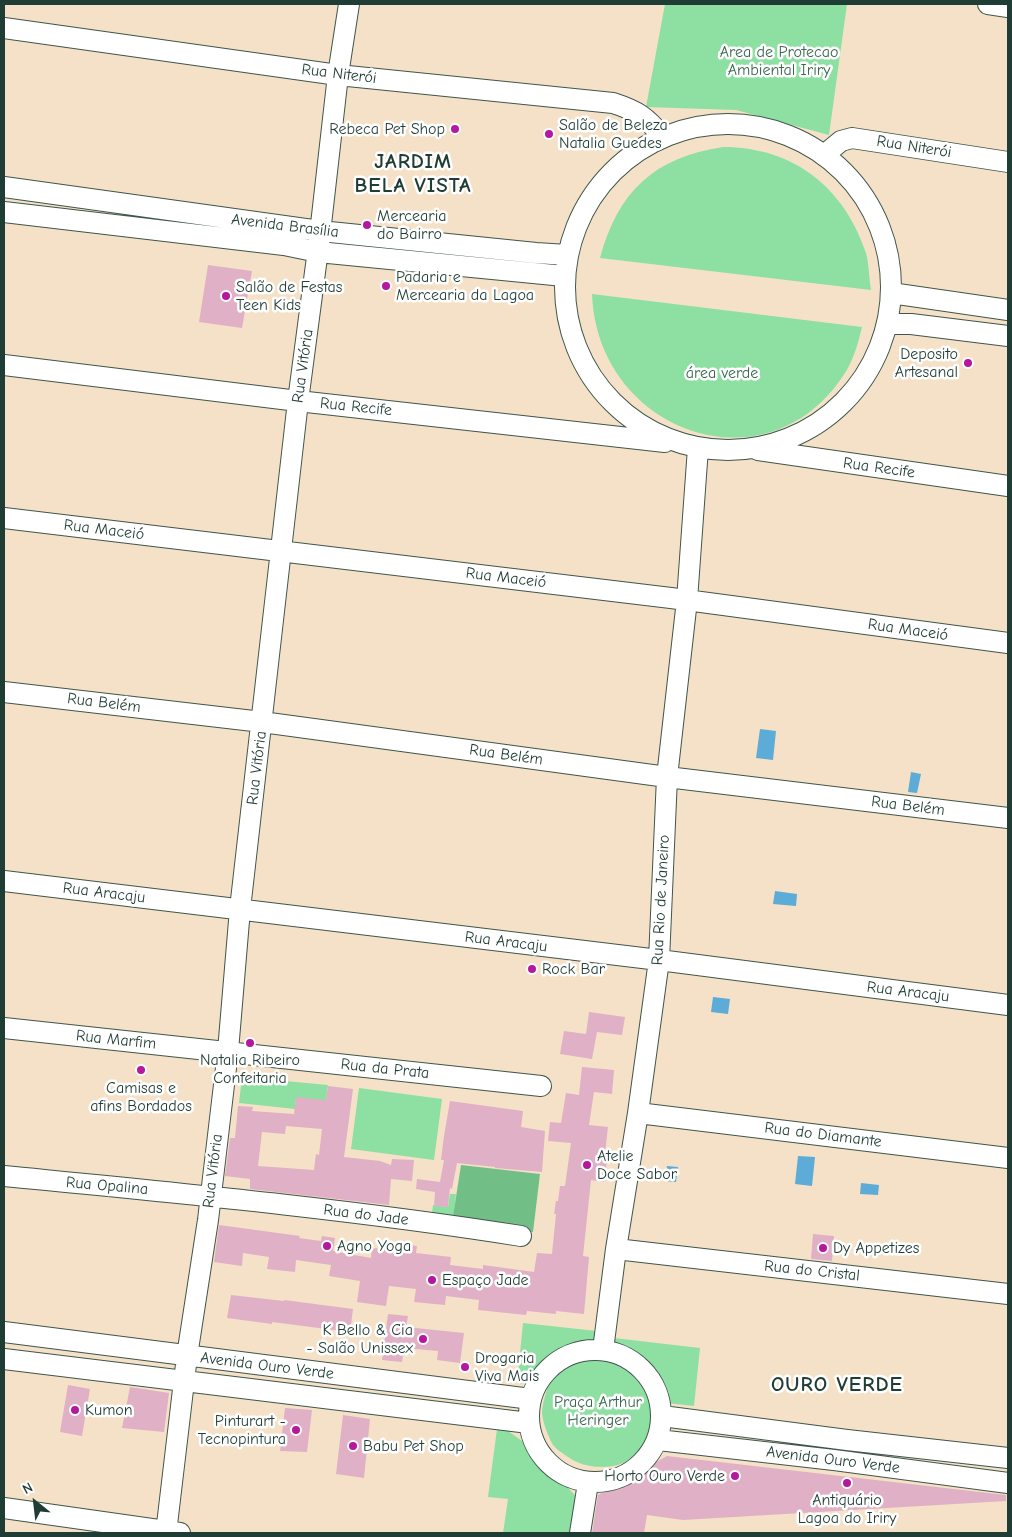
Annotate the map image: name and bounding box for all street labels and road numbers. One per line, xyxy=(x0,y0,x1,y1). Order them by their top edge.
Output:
street label: Rua Niterói xyxy=(300,60,378,88)
street label: Rua Niterói xyxy=(875,132,953,162)
street label: Avenida Brasília xyxy=(230,210,340,242)
street label: Rua Vitória xyxy=(288,328,318,404)
street label: Rua Recife xyxy=(319,394,393,420)
street label: Rua Recife xyxy=(842,453,916,483)
street label: Rua Maceió xyxy=(63,516,145,544)
street label: Rua Maceió xyxy=(465,564,547,592)
street label: Rua Maceió xyxy=(867,615,949,645)
street label: Rua Belém xyxy=(66,689,142,717)
street label: Rua Vitória xyxy=(243,730,271,806)
street label: Rua Belém xyxy=(468,740,544,770)
street label: Rua Belém xyxy=(870,792,946,820)
street label: Rua Rio de Janeiro xyxy=(648,834,674,966)
street label: Rua Aracaju xyxy=(62,878,146,908)
street label: Rua Aracaju xyxy=(464,927,548,957)
street label: Rua Aracaju xyxy=(866,977,950,1007)
street label: Rua Marfim xyxy=(75,1026,157,1054)
street label: Rua da Prata xyxy=(340,1055,430,1083)
street label: Rua do Diamante xyxy=(763,1118,883,1152)
street label: Rua Vitória xyxy=(199,1133,227,1209)
street label: Rua Opalina xyxy=(65,1173,149,1199)
street label: Rua do Jade xyxy=(322,1200,410,1230)
street label: Rua do Cristal xyxy=(763,1256,861,1286)
street label: Avenida Ouro Verde xyxy=(199,1348,335,1384)
street label: Avenida Ouro Verde xyxy=(765,1442,901,1478)

